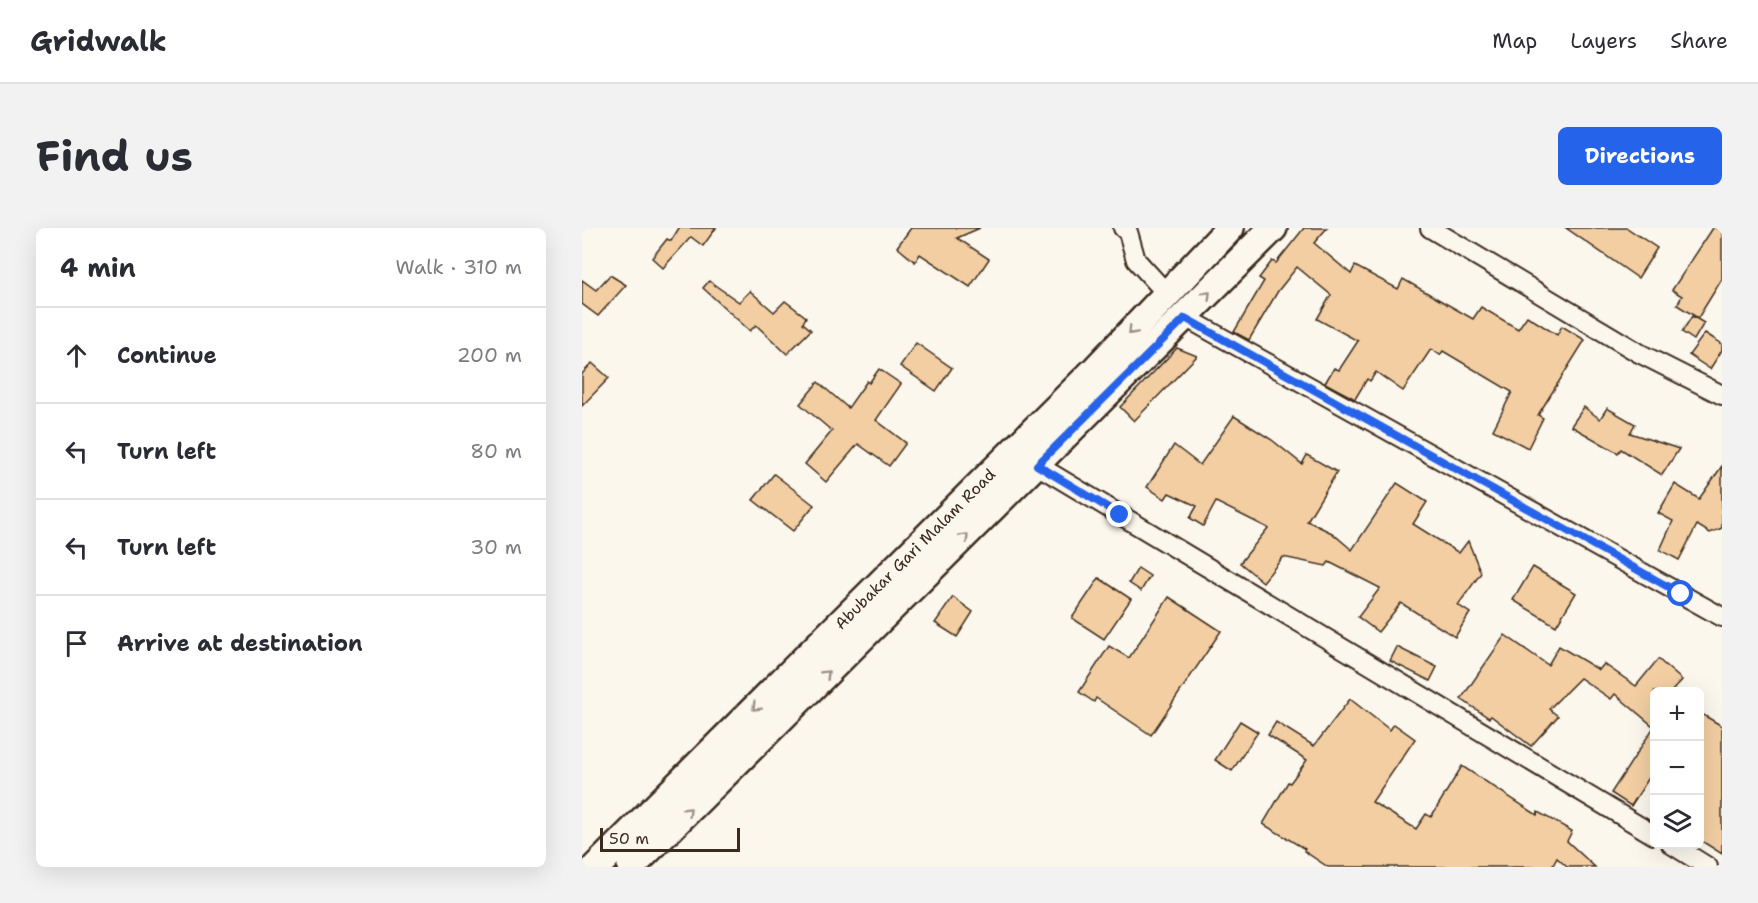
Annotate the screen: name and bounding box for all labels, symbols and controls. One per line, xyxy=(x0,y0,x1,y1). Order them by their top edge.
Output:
text: Gridwalk xyxy=(30,22,167,60)
text: Map xyxy=(1492,27,1537,55)
text: Layers xyxy=(1570,27,1637,55)
text: Share xyxy=(1670,27,1728,55)
button: Directions xyxy=(1558,127,1722,185)
text: Find us xyxy=(36,128,193,184)
text: 4 min xyxy=(60,250,136,285)
text: Walk · 310 m xyxy=(396,254,522,280)
one-way arrow xyxy=(1200,292,1211,302)
one-way arrow xyxy=(1128,324,1139,335)
icon: ahead xyxy=(60,339,93,372)
text: Continue xyxy=(117,341,217,370)
text: 200 m xyxy=(457,342,522,368)
icon: left xyxy=(60,435,93,468)
text: Turn left xyxy=(117,437,216,466)
text: 80 m xyxy=(470,438,522,464)
street label: Abubakar Gari Malam Road xyxy=(830,464,1000,634)
route end xyxy=(1106,501,1132,527)
icon: left xyxy=(60,531,93,564)
text: Turn left xyxy=(117,533,216,562)
one-way arrow xyxy=(958,533,969,544)
text: 30 m xyxy=(470,534,522,560)
route start xyxy=(1667,580,1693,606)
icon: arrive xyxy=(60,627,93,660)
text: Arrive at destination xyxy=(117,629,363,658)
one-way arrow xyxy=(819,670,830,681)
map controls xyxy=(1650,687,1704,849)
button: + xyxy=(1650,687,1704,741)
one-way arrow xyxy=(753,699,764,710)
button: − xyxy=(1650,741,1704,795)
button: layers xyxy=(1650,795,1704,849)
one-way arrow xyxy=(681,807,691,818)
scale bar xyxy=(600,825,740,852)
text: 50 m xyxy=(609,828,649,849)

